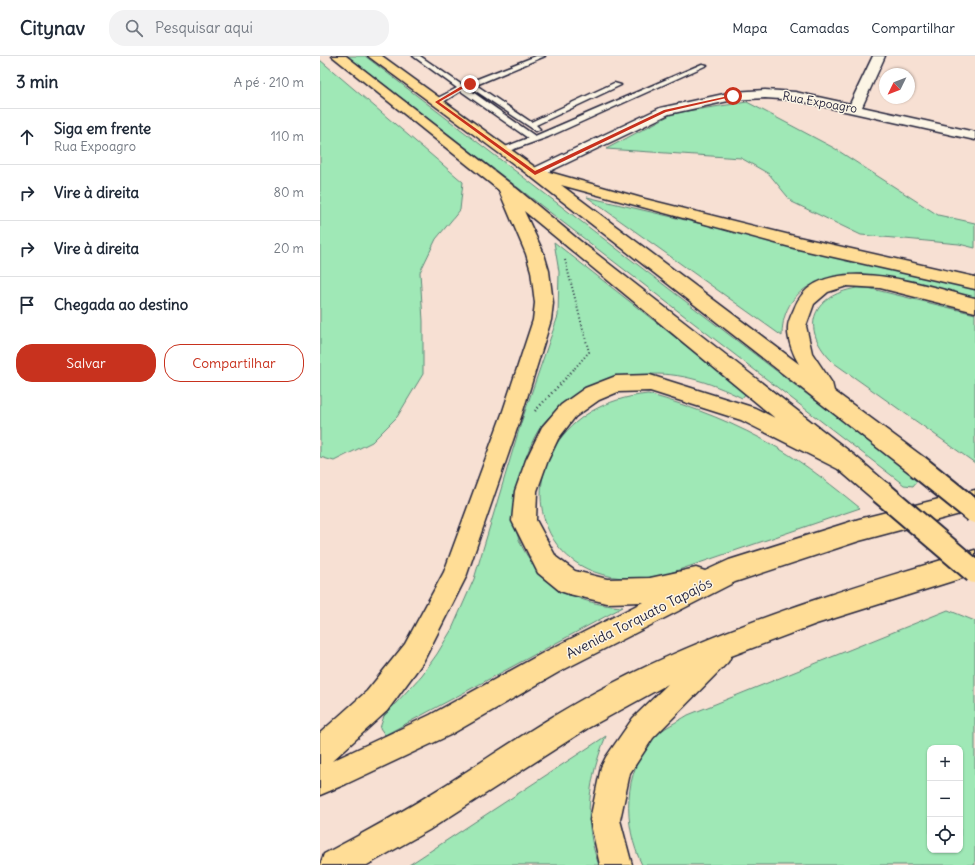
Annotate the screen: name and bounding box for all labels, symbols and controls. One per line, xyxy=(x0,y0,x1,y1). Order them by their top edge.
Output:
search box xyxy=(109,10,389,46)
text: Citynav xyxy=(20,16,85,40)
icon: search xyxy=(123,17,145,39)
text: Pesquisar aqui xyxy=(155,18,253,37)
text: Mapa xyxy=(732,19,767,37)
text: Camadas xyxy=(789,19,849,37)
text: Compartilhar xyxy=(871,19,955,37)
north arrow xyxy=(879,68,915,104)
text: 3 min xyxy=(16,71,58,93)
text: A pé · 210 m xyxy=(234,74,304,91)
route end xyxy=(461,75,479,93)
route start xyxy=(724,87,742,105)
street label: Rua Expoagro xyxy=(781,88,859,116)
text: Siga em frente xyxy=(54,119,151,138)
icon: ahead xyxy=(16,126,38,148)
text: 110 m xyxy=(271,128,304,145)
text: Rua Expoagro xyxy=(54,138,136,155)
icon: right xyxy=(16,182,38,204)
text: Vire à direita xyxy=(54,183,139,202)
text: 80 m xyxy=(273,184,304,201)
icon: right xyxy=(16,238,38,260)
text: Vire à direita xyxy=(54,239,139,258)
text: 20 m xyxy=(274,240,304,257)
icon: arrive xyxy=(16,294,38,316)
text: Chegada ao destino xyxy=(54,295,188,314)
button: Salvar xyxy=(16,344,156,382)
button: Compartilhar xyxy=(164,344,304,382)
street label: Avenida Torquato Tapajós xyxy=(563,573,715,663)
map controls xyxy=(927,745,963,853)
button: + xyxy=(927,745,963,781)
button: − xyxy=(927,781,963,817)
button: locate xyxy=(927,817,963,853)

